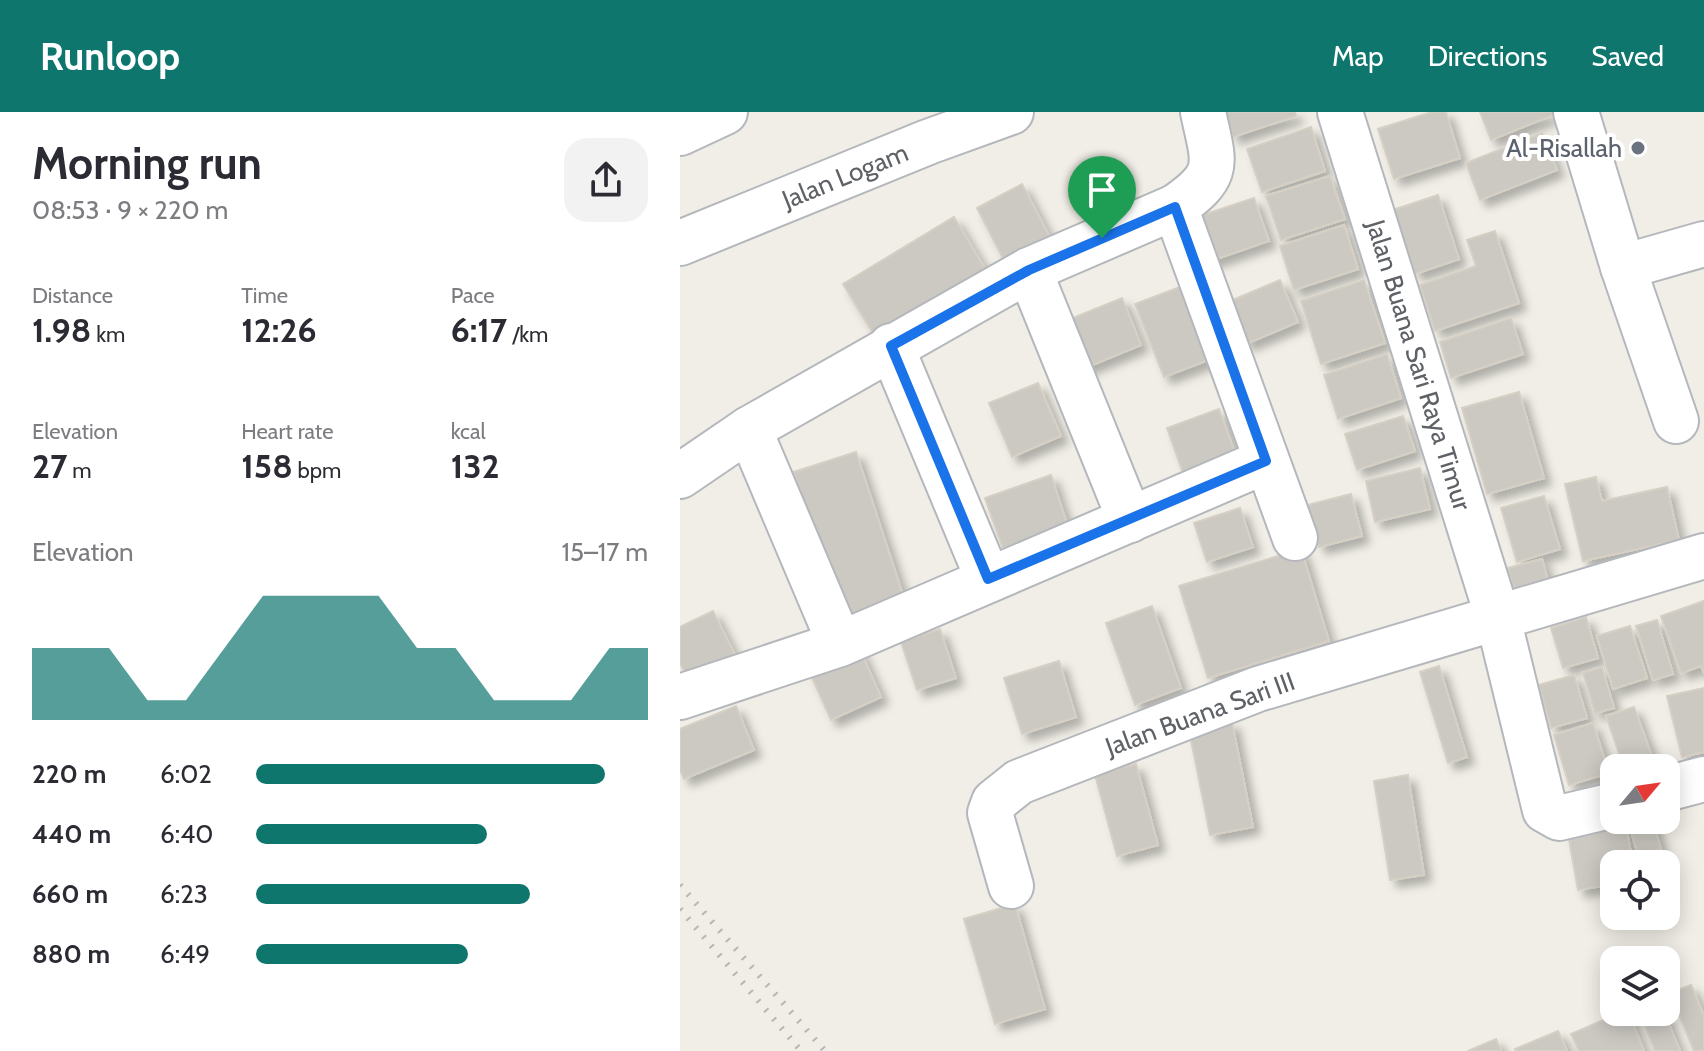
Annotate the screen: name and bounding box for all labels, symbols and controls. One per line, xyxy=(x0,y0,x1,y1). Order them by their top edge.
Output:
text: Runloop xyxy=(40,33,180,80)
text: Map xyxy=(1332,39,1384,73)
text: Directions xyxy=(1428,39,1547,73)
text: Saved xyxy=(1591,39,1664,73)
place label: Al-Risallah xyxy=(1506,132,1622,164)
street label: Jalan Logam xyxy=(776,136,913,216)
text: Morning run xyxy=(32,137,262,190)
button: share xyxy=(564,138,648,222)
marker: Al-Risallah xyxy=(1629,139,1647,157)
pin xyxy=(1068,156,1136,238)
icon: arrive xyxy=(1080,168,1124,212)
text: 08:53 · 9 × 220 m xyxy=(32,194,228,226)
street label: Jalan Buana Sari Raya Timur xyxy=(1359,215,1479,515)
text: Distance xyxy=(32,282,113,309)
text: Time xyxy=(241,282,288,309)
text: Pace xyxy=(451,282,495,309)
text: 1.98 xyxy=(32,309,91,351)
text: 12:26 xyxy=(241,309,317,351)
text: 6:17 xyxy=(451,309,507,351)
text: km xyxy=(91,321,125,348)
text: /km xyxy=(507,321,548,348)
text: Elevation xyxy=(32,418,118,445)
text: Heart rate xyxy=(241,418,333,445)
text: kcal xyxy=(451,418,486,445)
text: 27 xyxy=(32,445,67,487)
text: 158 xyxy=(241,445,293,487)
text: 132 xyxy=(451,445,500,487)
text: m xyxy=(67,457,92,484)
text: bpm xyxy=(293,457,341,484)
text: Elevation xyxy=(32,536,134,568)
text: 15–17 m xyxy=(561,536,648,568)
street label: Jalan Buana Sari III xyxy=(1100,665,1299,763)
north arrow xyxy=(1600,754,1680,834)
map controls xyxy=(1600,754,1680,1026)
text: 220 m xyxy=(32,758,106,790)
text: 6:02 xyxy=(160,758,212,790)
text: 440 m xyxy=(32,818,111,850)
text: 6:40 xyxy=(160,818,213,850)
button: locate xyxy=(1600,850,1680,930)
text: 660 m xyxy=(32,878,108,910)
text: 6:23 xyxy=(160,878,208,910)
text: 880 m xyxy=(32,938,110,970)
text: 6:49 xyxy=(160,938,210,970)
button: layers xyxy=(1600,946,1680,1026)

